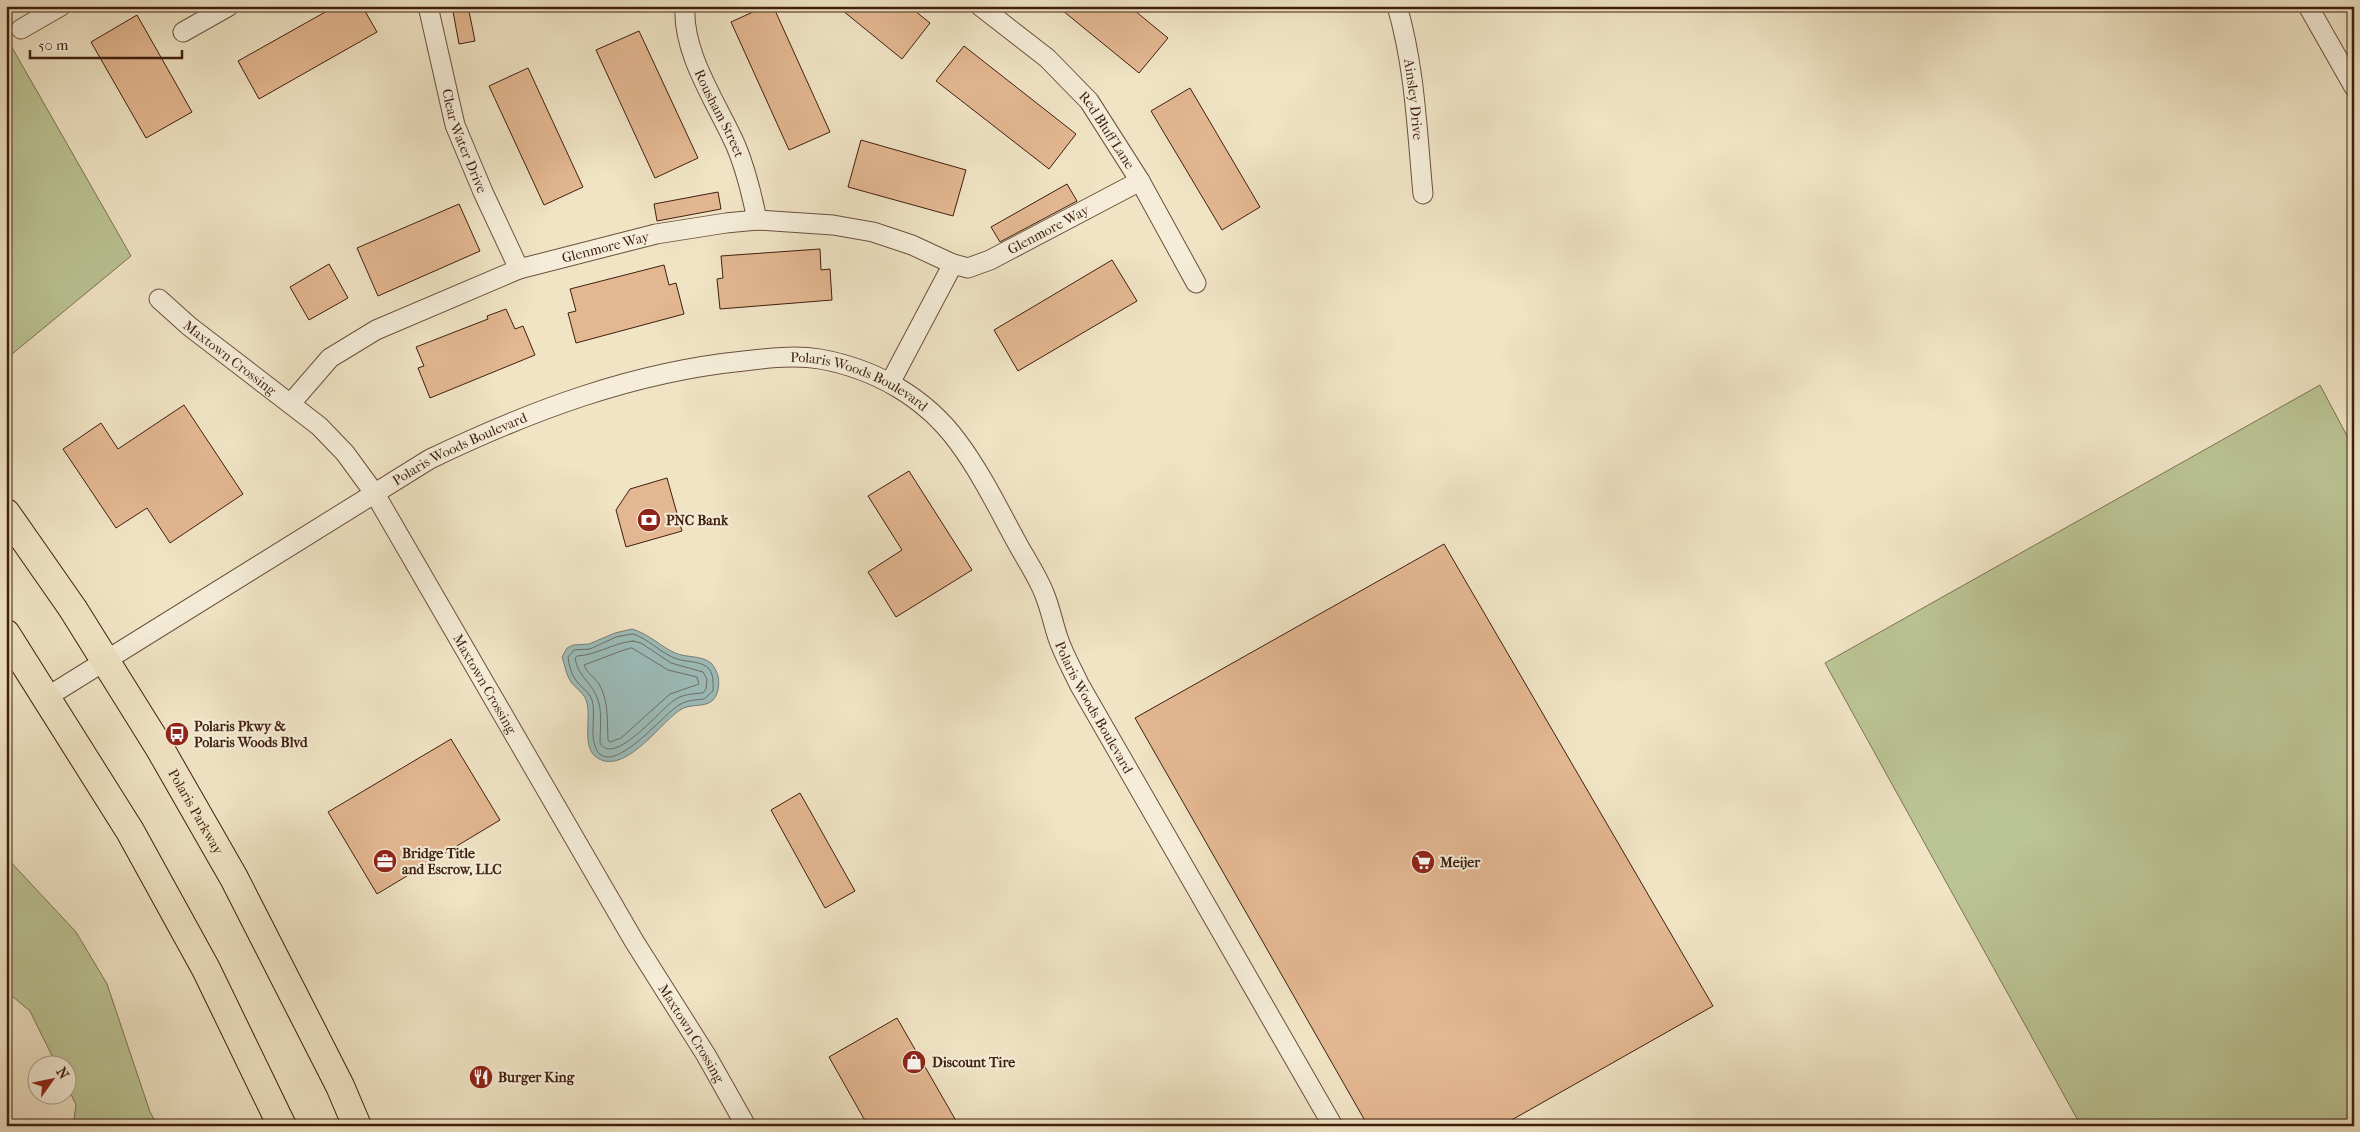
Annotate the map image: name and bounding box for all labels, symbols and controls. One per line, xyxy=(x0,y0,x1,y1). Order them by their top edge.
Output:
scale bar xyxy=(30,28,182,60)
text: 50 m xyxy=(38,36,69,54)
street label: Ainsley Drive xyxy=(1400,56,1427,141)
street label: Rousham Street xyxy=(691,67,748,160)
street label: Clear Water Drive xyxy=(439,87,491,196)
street label: Red Bluff Lane xyxy=(1075,87,1139,172)
street label: Glenmore Way xyxy=(1005,201,1092,258)
street label: Glenmore Way xyxy=(560,227,651,266)
street label: Maxtown Crossing xyxy=(180,316,280,399)
street label: Polaris Woods Boulevard xyxy=(790,349,932,415)
street label: Polaris Woods Boulevard xyxy=(389,409,530,489)
bank icon: PNC Bank xyxy=(636,507,662,533)
place label: PNC Bank xyxy=(666,512,729,529)
street label: Maxtown Crossing xyxy=(449,631,521,737)
street label: Polaris Woods Boulevard xyxy=(1051,639,1137,777)
place label: Polaris Pkwy & Polaris Woods Blvd xyxy=(194,718,309,751)
bus stop icon: Polaris Pkwy & Polaris Woods Blvd xyxy=(164,721,190,747)
street label: Polaris Parkway xyxy=(165,766,227,858)
place label: Bridge Title and Escrow, LLC xyxy=(402,845,502,878)
office icon: Bridge Title and Escrow, LLC xyxy=(372,848,398,874)
supermarket icon: Meijer xyxy=(1410,849,1436,875)
place label: Meijer xyxy=(1439,854,1481,871)
street label: Maxtown Crossing xyxy=(655,981,728,1086)
shop icon: Discount Tire xyxy=(901,1049,927,1075)
north arrow xyxy=(28,1054,78,1104)
place label: Discount Tire xyxy=(932,1054,1015,1071)
text: N xyxy=(52,1064,73,1083)
restaurant icon: Burger King xyxy=(468,1064,494,1090)
place label: Burger King xyxy=(498,1069,575,1086)

